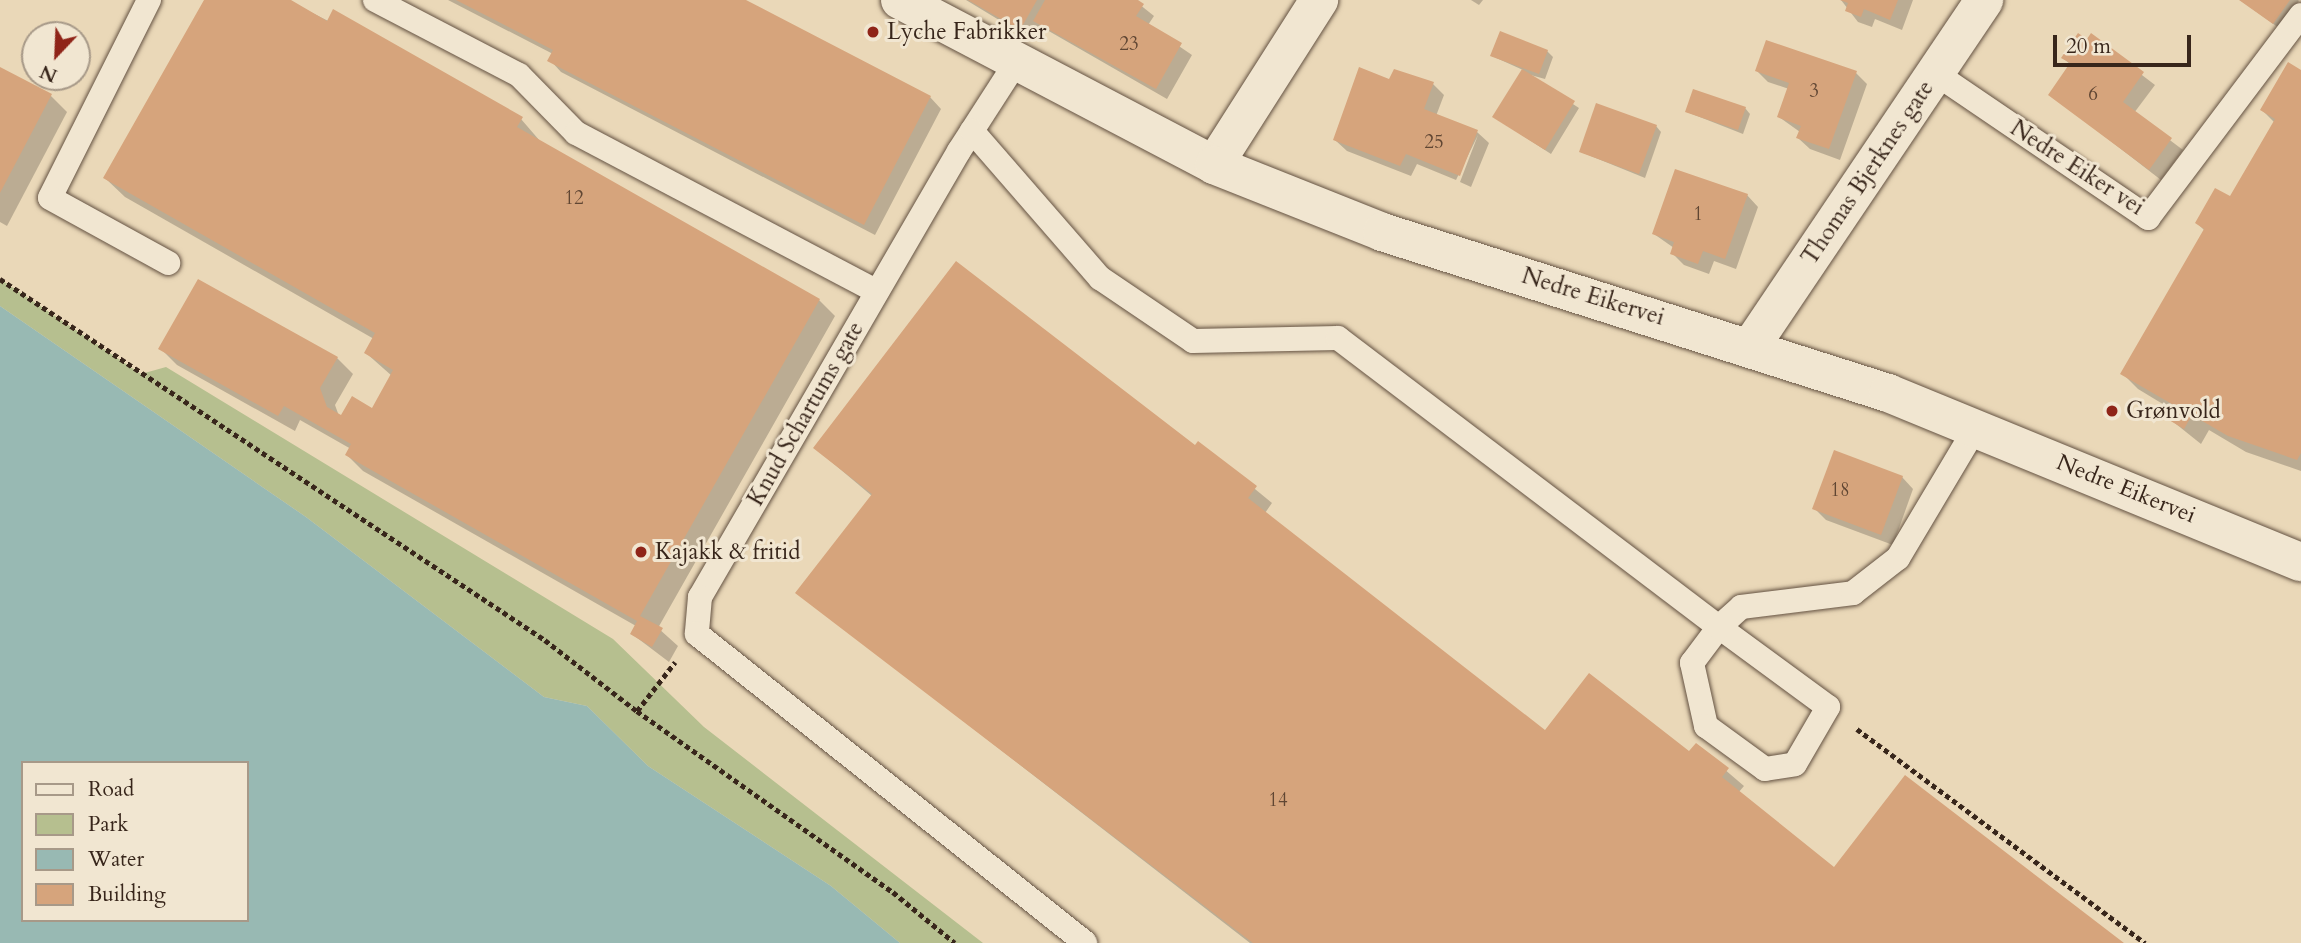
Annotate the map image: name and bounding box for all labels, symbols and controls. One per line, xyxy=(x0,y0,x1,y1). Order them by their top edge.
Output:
place label: Lyche Fabrikker xyxy=(887,18,1046,46)
north arrow xyxy=(21,21,91,91)
scale bar xyxy=(2056,21,2194,65)
marker: Lyche Fabrikker xyxy=(865,24,881,40)
text: 20 m xyxy=(2066,32,2111,61)
house number: 23 xyxy=(1119,34,1139,56)
text: N xyxy=(36,58,61,89)
street label: Thomas Bjerknes gate xyxy=(1796,76,1940,270)
house number: 3 xyxy=(1809,81,1819,103)
house number: 6 xyxy=(2088,84,2098,106)
street label: Nedre Eiker vei xyxy=(2005,115,2149,221)
house number: 25 xyxy=(1424,132,1444,154)
house number: 12 xyxy=(564,188,584,210)
house number: 1 xyxy=(1693,204,1703,226)
street label: Nedre Eikervei xyxy=(1518,262,1668,332)
street label: Knud Schartums gate xyxy=(742,317,870,511)
place label: Grønvold xyxy=(2126,397,2221,425)
marker: Grønvold xyxy=(2104,403,2120,419)
street label: Nedre Eikervei xyxy=(2052,449,2200,529)
house number: 18 xyxy=(1830,480,1850,502)
place label: Kajakk & fritid xyxy=(655,538,800,566)
marker: Kajakk & fritid xyxy=(633,544,649,560)
legend xyxy=(21,761,248,922)
text: Road xyxy=(88,775,134,804)
house number: 14 xyxy=(1268,790,1288,812)
text: Park xyxy=(88,810,128,839)
text: Water xyxy=(88,845,144,874)
text: Building xyxy=(88,880,166,909)

